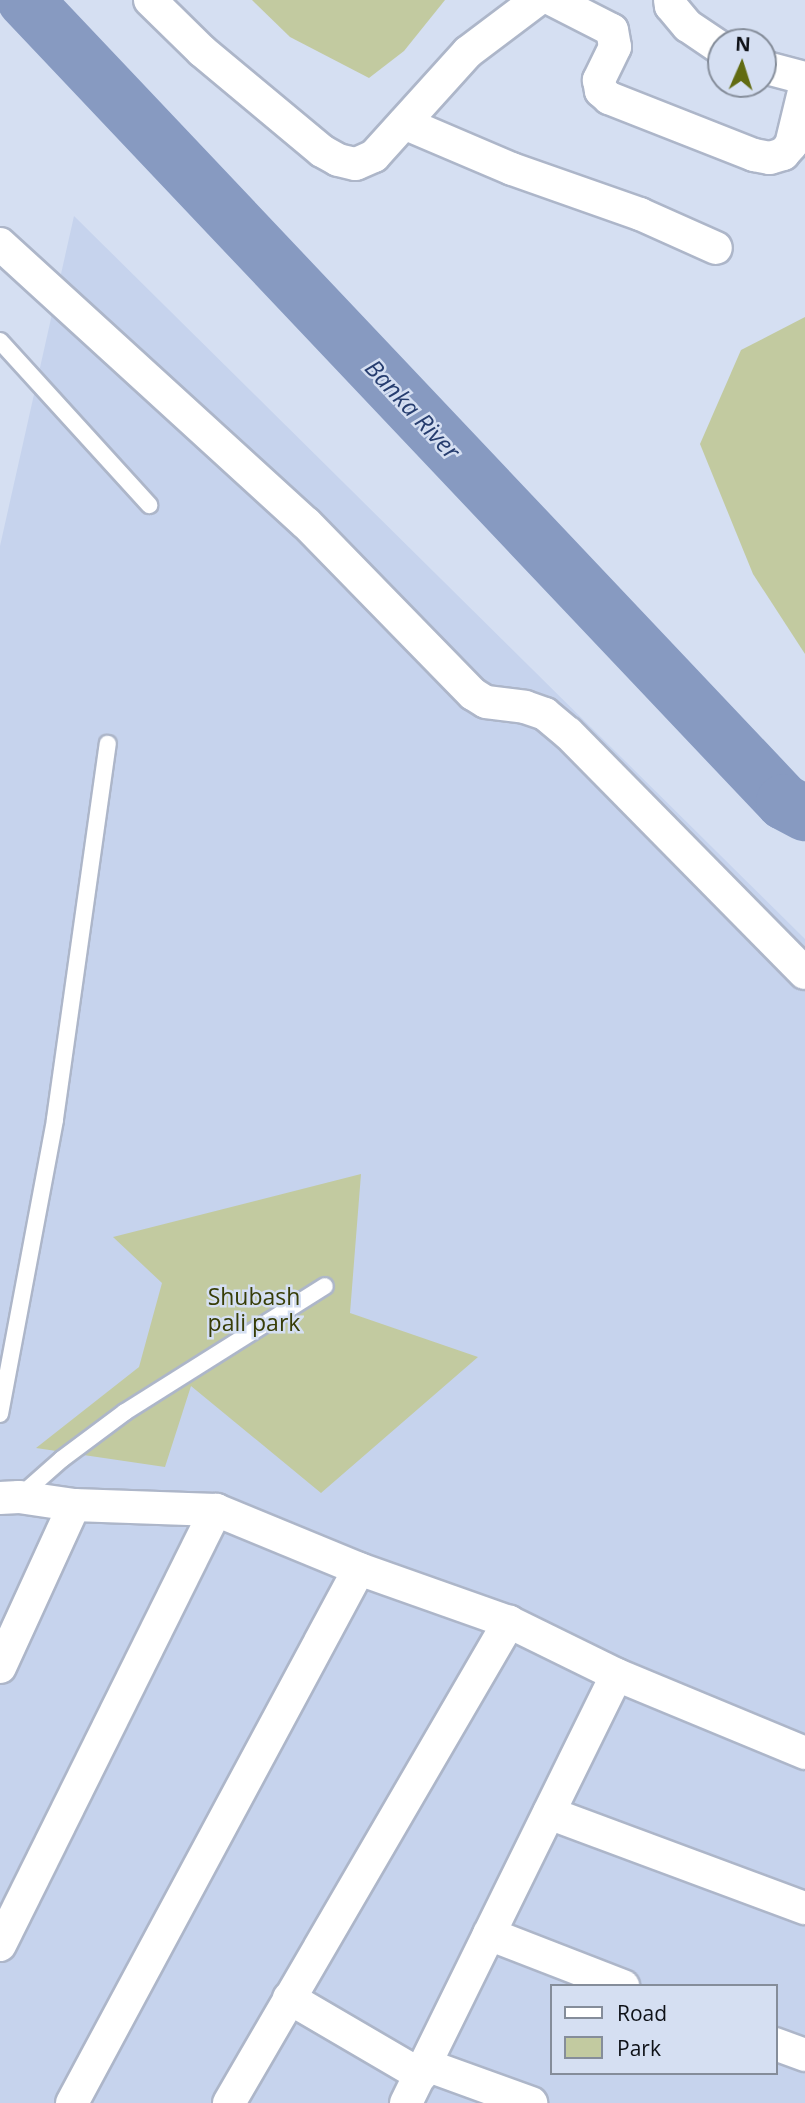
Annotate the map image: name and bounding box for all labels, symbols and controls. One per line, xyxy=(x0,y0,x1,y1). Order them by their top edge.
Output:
north arrow xyxy=(707,28,777,98)
text: N xyxy=(735,31,751,57)
water label: Banka River xyxy=(360,353,466,465)
park label: Shubash pali park xyxy=(208,1282,300,1336)
legend xyxy=(550,1984,777,2075)
text: Road xyxy=(617,1999,667,2027)
text: Park xyxy=(617,2034,661,2062)

